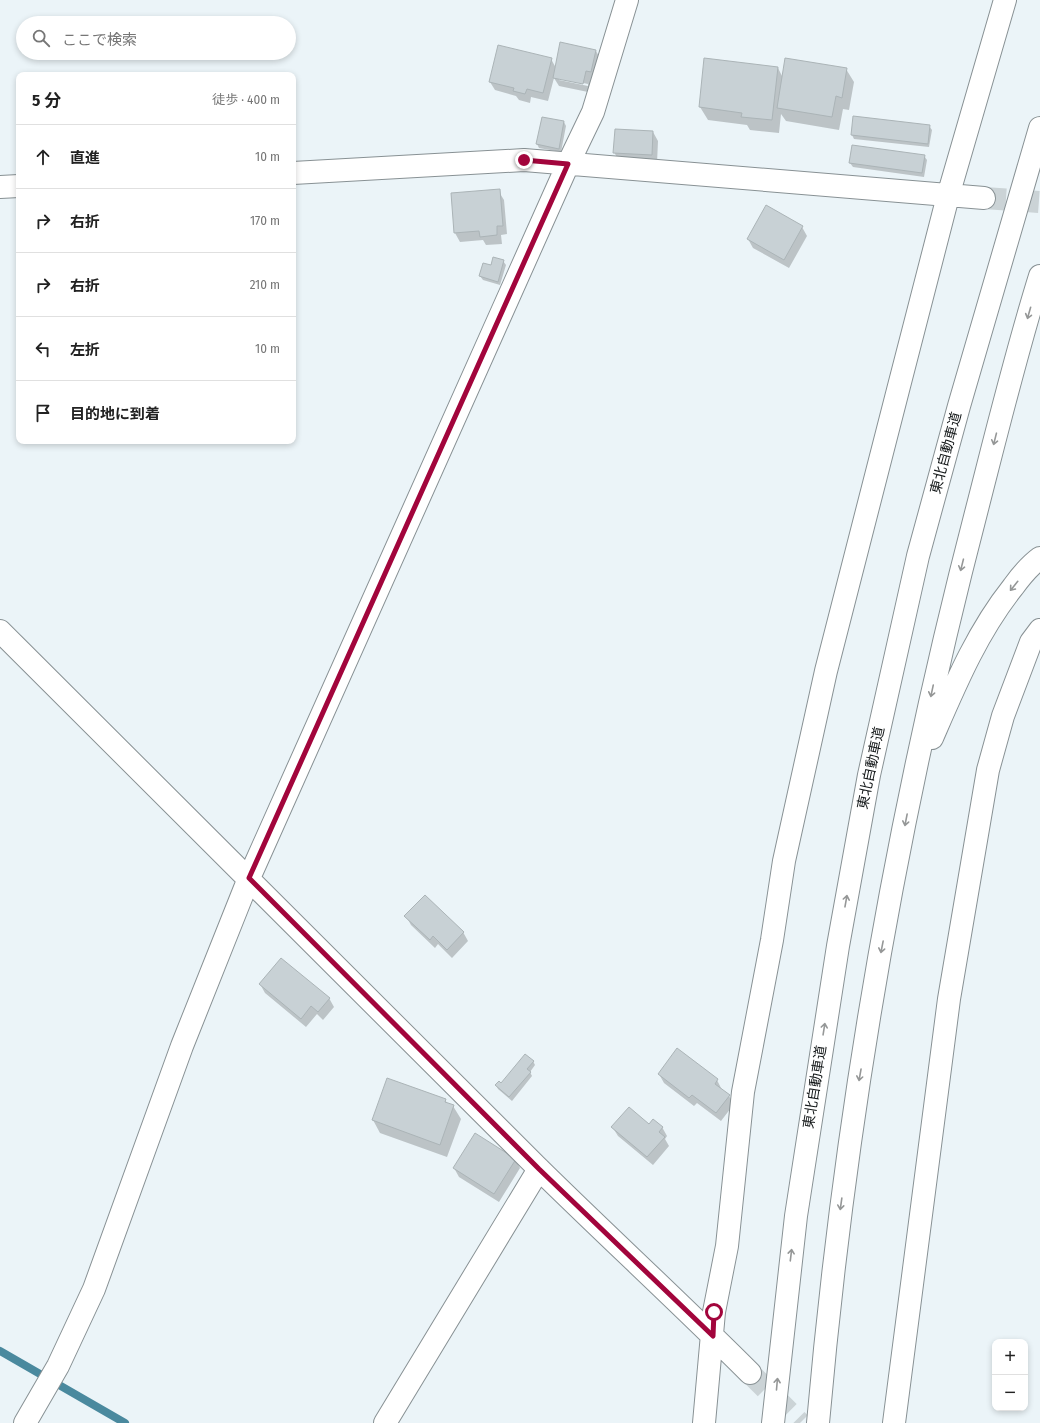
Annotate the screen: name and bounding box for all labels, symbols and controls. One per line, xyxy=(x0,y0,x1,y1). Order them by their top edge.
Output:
search box xyxy=(16,16,296,60)
icon: search xyxy=(30,27,52,49)
text: ここで検索 xyxy=(62,31,137,49)
text: 5 分 xyxy=(32,90,61,111)
text: 徒歩 · 400 m xyxy=(212,92,280,107)
icon: ahead xyxy=(32,146,54,168)
text: 直進 xyxy=(70,149,100,167)
text: 10 m xyxy=(255,149,280,164)
route end xyxy=(515,151,533,169)
icon: right xyxy=(32,210,54,232)
text: 右折 xyxy=(70,213,100,231)
text: 170 m xyxy=(250,213,280,228)
icon: right xyxy=(32,274,54,296)
text: 右折 xyxy=(70,277,100,295)
text: 210 m xyxy=(250,277,280,292)
one-way arrow xyxy=(1025,307,1032,320)
icon: left xyxy=(32,338,54,360)
text: 左折 xyxy=(70,341,100,359)
text: 10 m xyxy=(255,341,280,356)
icon: arrive xyxy=(32,402,54,424)
text: 目的地に到着 xyxy=(70,405,160,423)
street label: 東北自動車道 xyxy=(927,410,965,496)
one-way arrow xyxy=(990,432,998,445)
one-way arrow xyxy=(958,558,965,571)
one-way arrow xyxy=(1009,581,1018,591)
one-way arrow xyxy=(928,684,936,697)
street label: 東北自動車道 xyxy=(854,725,888,811)
one-way arrow xyxy=(902,813,910,826)
one-way arrow xyxy=(842,895,850,908)
one-way arrow xyxy=(877,940,885,953)
one-way arrow xyxy=(821,1023,829,1036)
street label: 東北自動車道 xyxy=(800,1044,830,1130)
one-way arrow xyxy=(855,1069,863,1082)
one-way arrow xyxy=(837,1197,845,1210)
one-way arrow xyxy=(788,1249,795,1262)
route start xyxy=(705,1303,723,1321)
map controls xyxy=(992,1339,1028,1411)
button: + xyxy=(992,1339,1028,1375)
button: − xyxy=(992,1375,1028,1411)
one-way arrow xyxy=(773,1378,780,1391)

